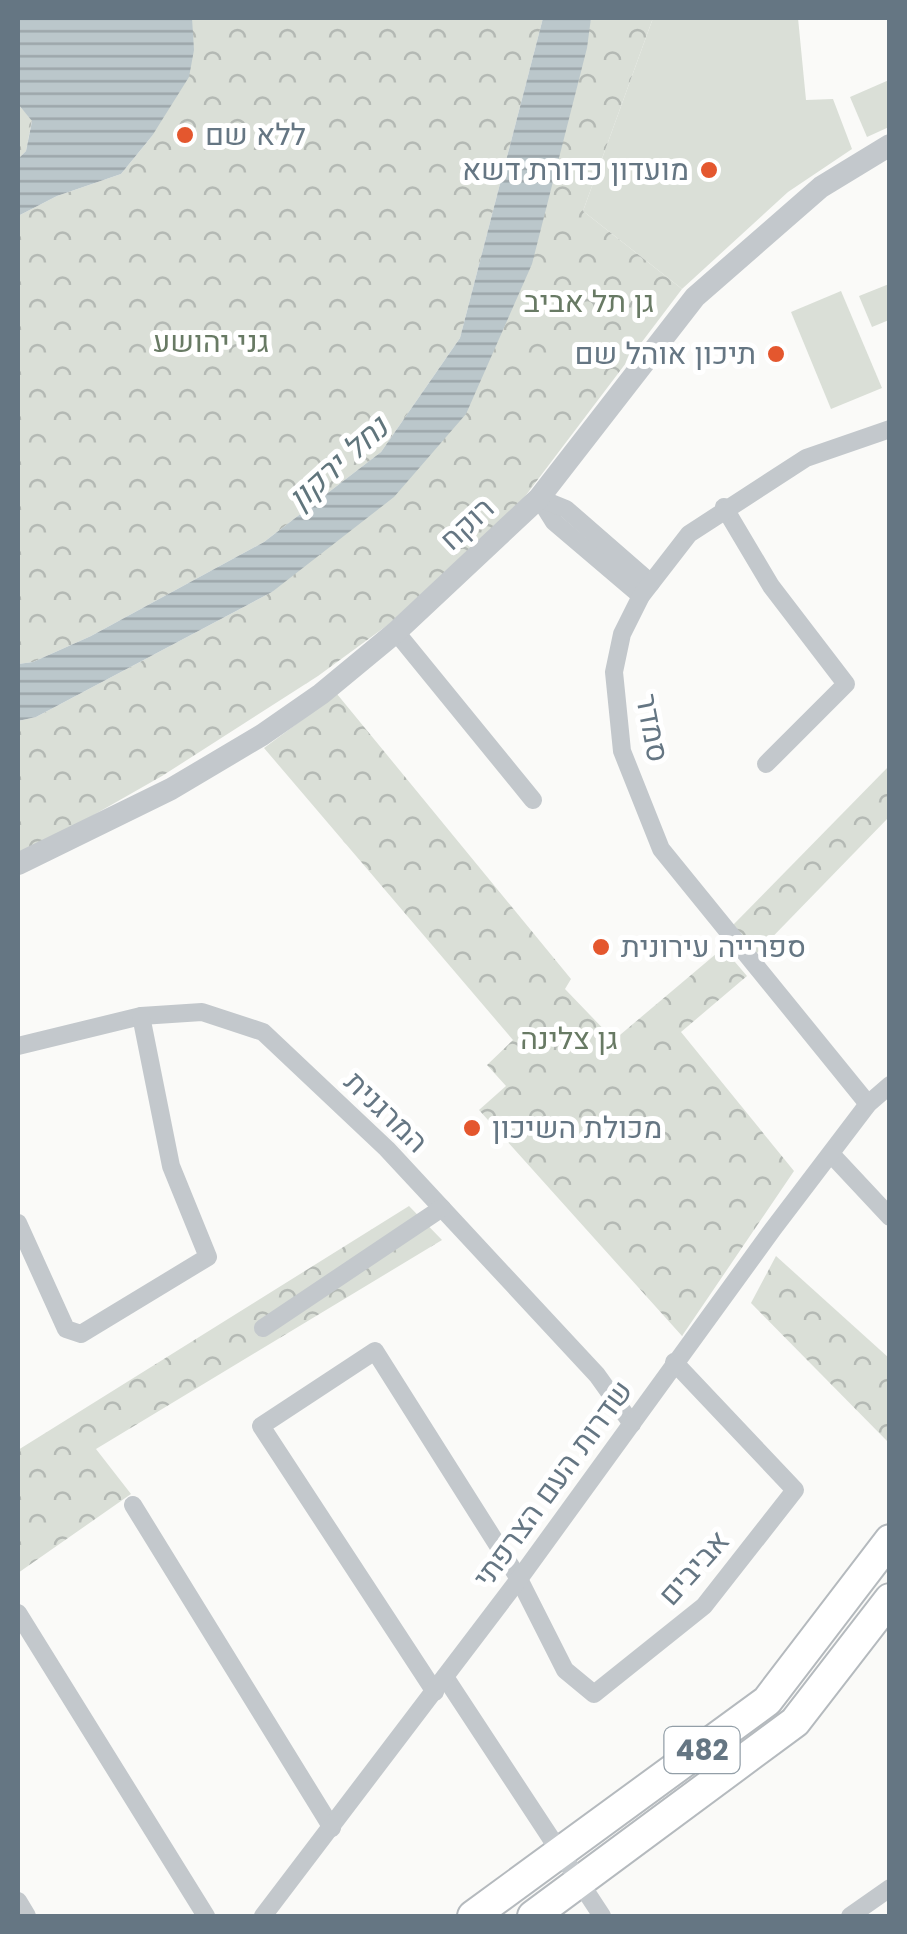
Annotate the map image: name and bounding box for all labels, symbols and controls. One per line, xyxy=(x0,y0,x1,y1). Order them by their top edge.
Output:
place label: ללא שם xyxy=(205,113,306,156)
marker: ללא שם xyxy=(174,124,196,146)
place label: מועדון כדורת דשא xyxy=(462,148,689,191)
marker: מועדון כדורת דשא xyxy=(698,159,720,181)
park label: גן תל אביב xyxy=(524,280,654,323)
park label: גני יהושע xyxy=(153,320,269,363)
place label: תיכון אוהל שם xyxy=(575,332,756,375)
marker: תיכון אוהל שם xyxy=(765,343,787,365)
water label: נחל ירקון xyxy=(278,404,399,520)
street label: רוקח xyxy=(430,487,503,560)
street label: סמדר xyxy=(625,690,680,766)
place label: ספרייה עירונית xyxy=(621,925,806,968)
marker: ספרייה עירונית xyxy=(590,936,612,958)
park label: גן צלינה xyxy=(520,1017,618,1060)
street label: המרגנית xyxy=(335,1061,438,1162)
place label: מכולת השיכון xyxy=(492,1106,662,1149)
marker: מכולת השיכון xyxy=(461,1117,483,1139)
street label: שדרות העם הצרפתי xyxy=(463,1371,643,1596)
street label: אביבים xyxy=(648,1521,739,1615)
road number: 482 xyxy=(664,1727,740,1773)

